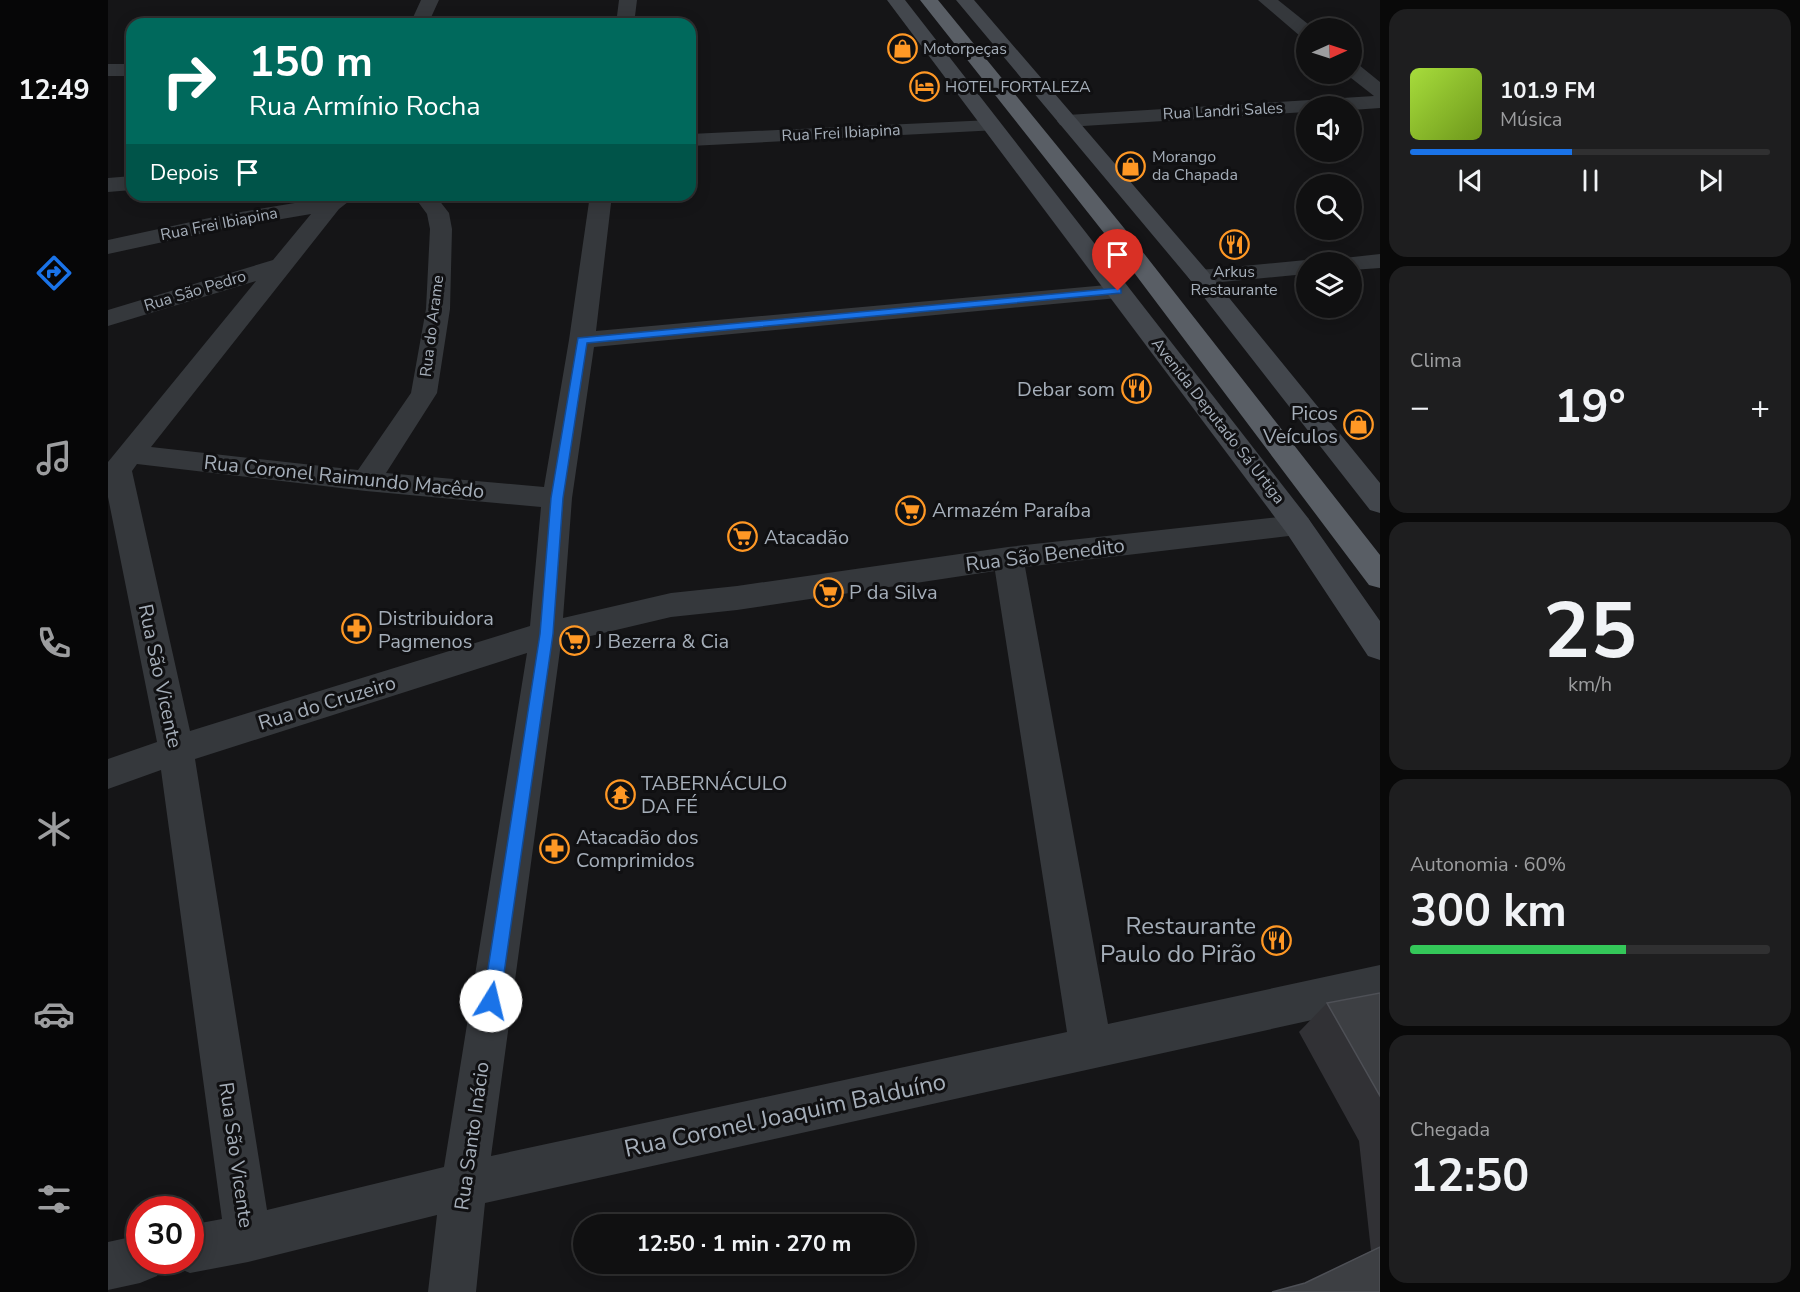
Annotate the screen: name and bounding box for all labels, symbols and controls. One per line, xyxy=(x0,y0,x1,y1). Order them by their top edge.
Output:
north arrow xyxy=(1296,18,1362,84)
map controls xyxy=(1296,18,1362,318)
shop icon: Motorpeças xyxy=(886,33,918,65)
text: 150 m xyxy=(249,34,373,91)
place label: Motorpeças xyxy=(923,38,1007,60)
icon: right xyxy=(150,42,228,120)
hotel icon: HOTEL FORTALEZA xyxy=(908,71,940,103)
text: 12:49 xyxy=(18,72,90,109)
place label: HOTEL FORTALEZA xyxy=(945,76,1091,98)
text: 101.9 FM xyxy=(1500,76,1596,106)
text: Rua Armínio Rocha xyxy=(249,88,481,125)
button: sound xyxy=(1296,96,1362,162)
street label: Rua Landri Sales xyxy=(1162,97,1284,125)
text: Música xyxy=(1500,106,1562,133)
street label: Rua Frei Ibiapina xyxy=(781,119,901,147)
place label: Morango da Chapada xyxy=(1152,146,1238,186)
shop icon: Morango da Chapada xyxy=(1115,150,1147,182)
icon: arrive xyxy=(231,156,264,189)
text: Depois xyxy=(150,158,219,188)
icon: previous xyxy=(1454,164,1487,197)
icon: pause xyxy=(1574,164,1607,197)
icon: next xyxy=(1694,164,1727,197)
button: search xyxy=(1296,174,1362,240)
street label: Rua Frei Ibiapina xyxy=(158,202,280,246)
restaurant icon: Arkus Restaurante xyxy=(1218,228,1250,260)
pin xyxy=(1092,229,1143,291)
icon: arrive xyxy=(1101,238,1134,271)
icon: directions xyxy=(33,252,75,294)
button: layers xyxy=(1296,252,1362,318)
place label: Arkus Restaurante xyxy=(1191,261,1277,301)
street label: Rua São Pedro xyxy=(141,265,249,317)
street label: Rua do Arame xyxy=(415,274,449,378)
street label: Avenida Deputado Sá Urtiga xyxy=(1146,333,1290,509)
text: Clima xyxy=(1410,347,1462,374)
restaurant icon: Debar som xyxy=(1120,373,1152,405)
place label: Debar som xyxy=(1017,376,1115,403)
text: 19° xyxy=(1554,377,1626,438)
text: − xyxy=(1410,385,1430,430)
text: + xyxy=(1750,385,1770,430)
place label: Picos Veículos xyxy=(1262,400,1338,450)
shop icon: Picos Veículos xyxy=(1343,409,1375,441)
icon: music xyxy=(33,437,75,479)
street label: Rua Coronel Raimundo Macêdo xyxy=(202,449,486,505)
supermarket icon: Armazém Paraíba xyxy=(895,494,927,526)
place label: Armazém Paraíba xyxy=(932,497,1091,524)
supermarket icon: Atacadão xyxy=(727,521,759,553)
place label: Atacadão xyxy=(764,524,849,551)
street label: Rua São Benedito xyxy=(964,532,1126,578)
supermarket icon: P da Silva xyxy=(812,576,844,608)
text: 25 xyxy=(1543,578,1637,685)
place label: P da Silva xyxy=(849,579,938,606)
street label: Rua São Vicente xyxy=(132,602,188,750)
place label: Distribuidora Pagmenos xyxy=(378,605,494,655)
pharmacy icon: Distribuidora Pagmenos xyxy=(341,613,373,645)
icon: phone xyxy=(33,622,75,664)
supermarket icon: J Bezerra & Cia xyxy=(559,625,591,657)
place label: J Bezerra & Cia xyxy=(595,628,729,655)
street label: Rua do Cruzeiro xyxy=(255,669,399,737)
text: km/h xyxy=(1568,671,1612,698)
place label: TABERNÁCULO DA FÉ xyxy=(641,770,787,820)
temple icon: TABERNÁCULO DA FÉ xyxy=(604,778,636,810)
icon: climate xyxy=(33,808,75,850)
place label: Atacadão dos Comprimidos xyxy=(576,824,699,874)
pharmacy icon: Atacadão dos Comprimidos xyxy=(539,832,571,864)
text: Autonomia · 60% xyxy=(1410,851,1566,878)
text: 300 km xyxy=(1410,881,1567,942)
place label: Restaurante Paulo do Pirão xyxy=(1100,910,1256,970)
restaurant icon: Restaurante Paulo do Pirão xyxy=(1261,924,1293,956)
position arrow xyxy=(459,969,523,1033)
icon: car xyxy=(33,993,75,1035)
street label: Rua Santo Inácio xyxy=(448,1060,496,1212)
street label: Rua Coronel Joaquim Balduíno xyxy=(621,1065,949,1165)
street label: Rua São Vicente xyxy=(212,1081,260,1229)
text: Chegada xyxy=(1410,1116,1490,1143)
text: 12:50 xyxy=(1410,1146,1529,1207)
icon: filters xyxy=(33,1178,75,1220)
speed limit sign: 30 xyxy=(126,1196,204,1274)
text: 12:50 · 1 min · 270 m xyxy=(637,1229,851,1259)

